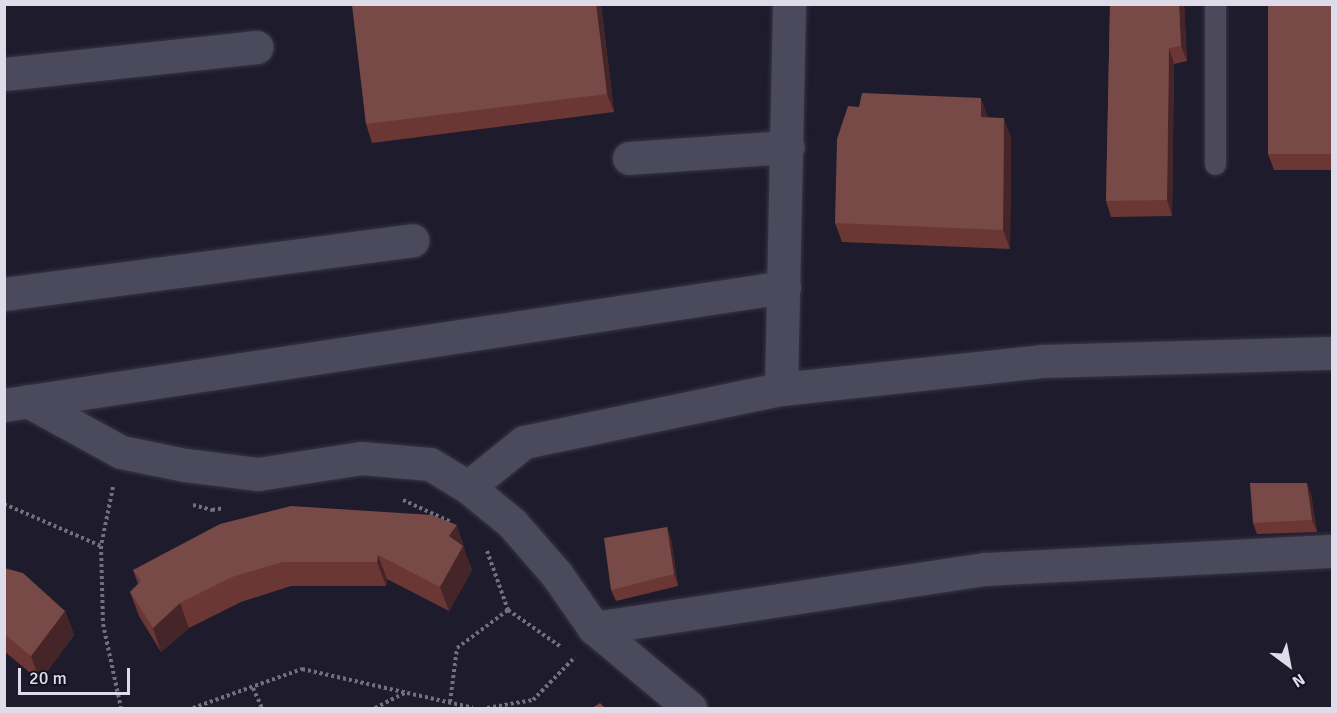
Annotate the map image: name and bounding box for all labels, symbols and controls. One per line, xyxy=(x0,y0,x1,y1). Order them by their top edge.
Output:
north arrow xyxy=(1259,635,1319,695)
scale bar xyxy=(21,656,134,694)
text: 20 m xyxy=(29,667,67,689)
text: N xyxy=(1289,669,1309,692)

